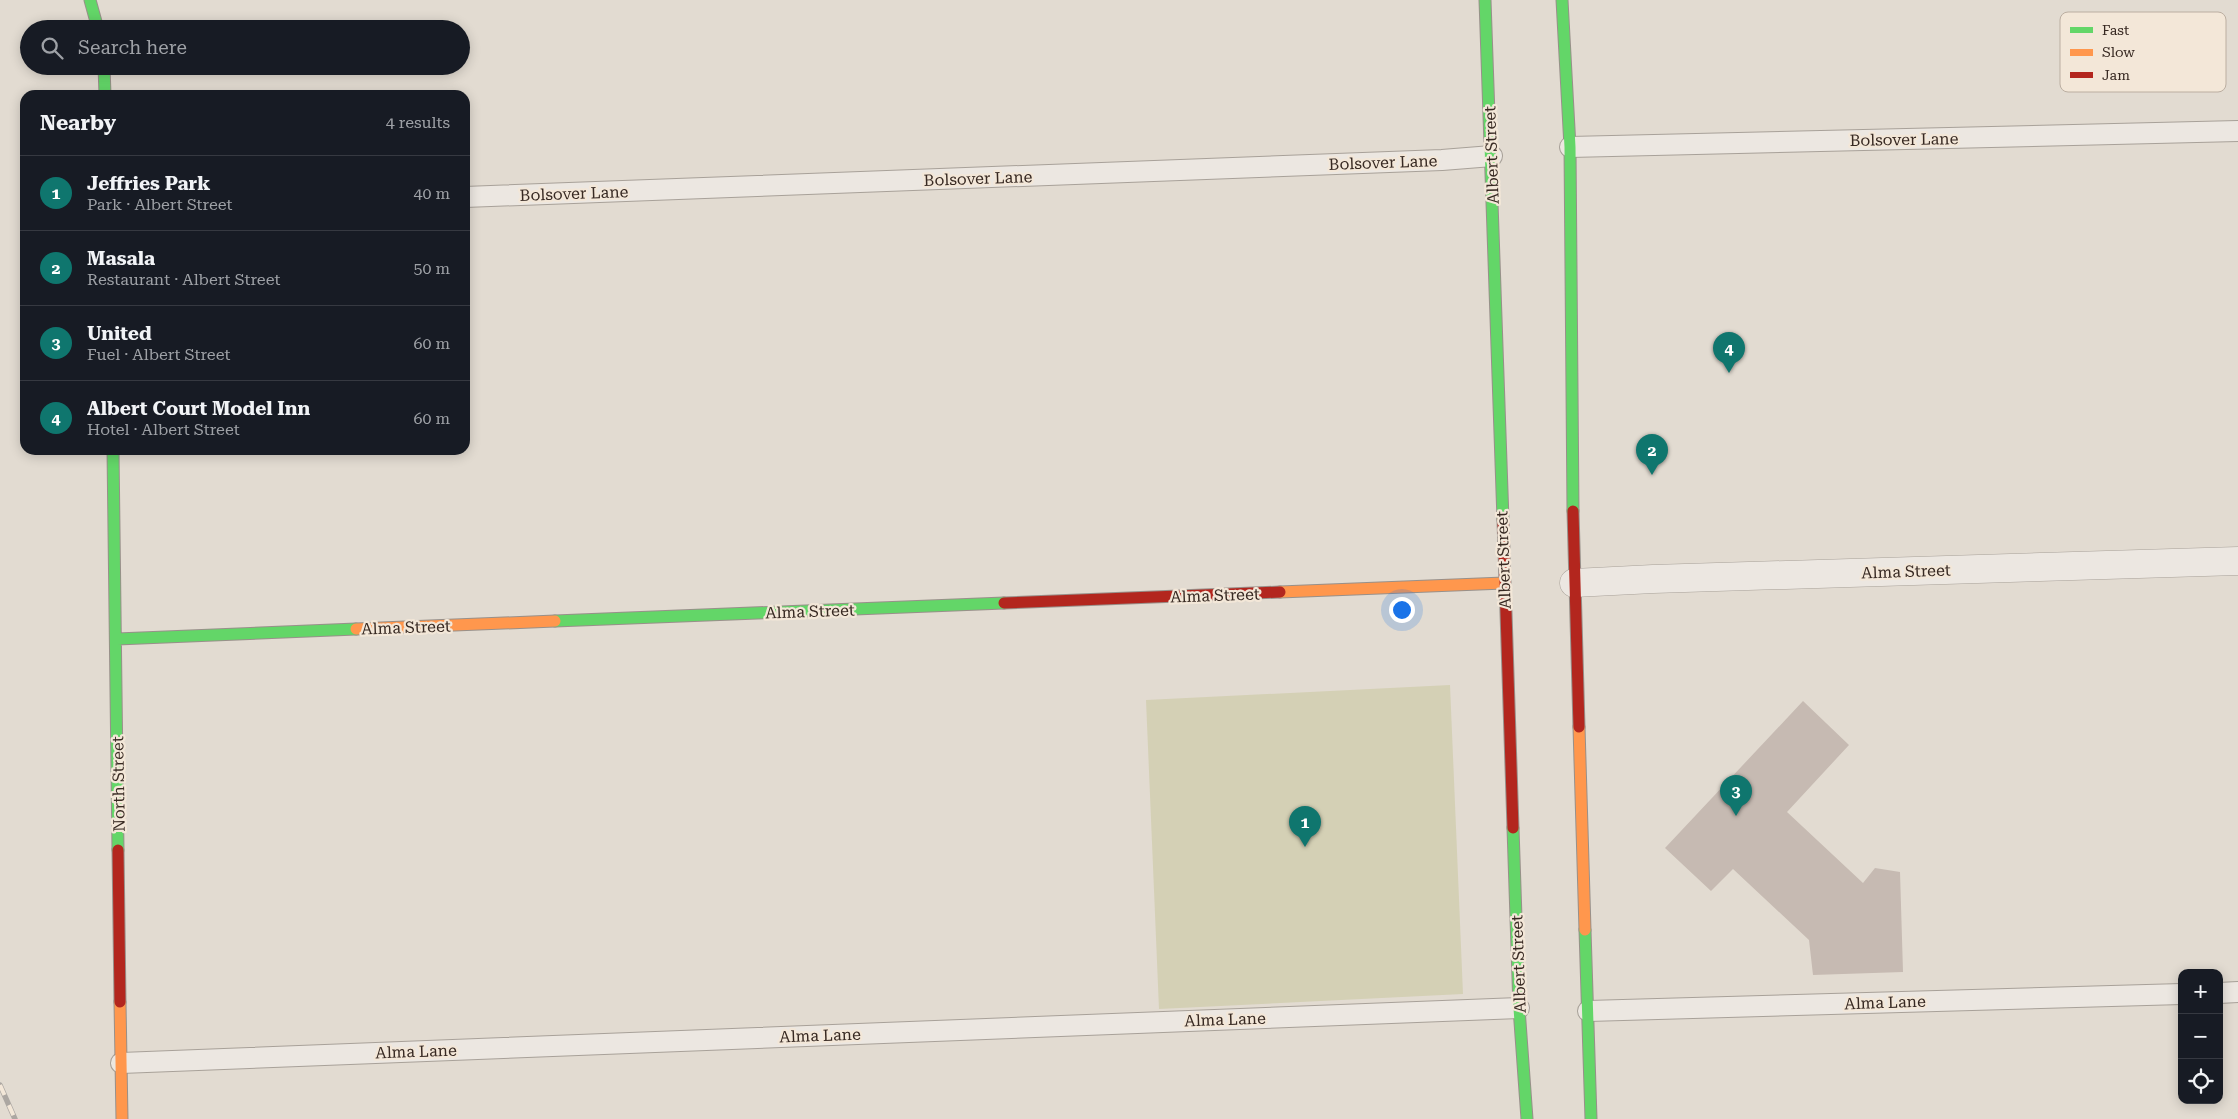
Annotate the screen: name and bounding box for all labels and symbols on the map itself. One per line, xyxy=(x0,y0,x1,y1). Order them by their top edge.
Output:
legend xyxy=(2060,12,2226,92)
text: Fast xyxy=(2102,22,2129,38)
text: Slow xyxy=(2102,44,2135,60)
text: Jam xyxy=(2102,67,2130,83)
street label: Albert Street xyxy=(1480,106,1503,204)
street label: Bolsover Lane xyxy=(1849,129,1959,150)
street label: Bolsover Lane xyxy=(1328,151,1438,174)
street label: Bolsover Lane xyxy=(923,167,1033,190)
street label: Bolsover Lane xyxy=(519,182,629,205)
pin: 4 xyxy=(1713,332,1745,373)
pin: 2 xyxy=(1636,434,1668,475)
street label: Albert Street xyxy=(1492,511,1515,609)
street label: Alma Street xyxy=(1861,560,1951,583)
street label: Alma Street xyxy=(1170,584,1260,607)
your location xyxy=(1389,597,1415,623)
street label: Alma Street xyxy=(765,600,855,623)
street label: Alma Street xyxy=(361,616,451,639)
street label: North Street xyxy=(108,736,129,832)
pin: 3 xyxy=(1720,775,1752,816)
pin: 1 xyxy=(1289,806,1321,847)
street label: Albert Street xyxy=(1507,915,1530,1013)
street label: Alma Lane xyxy=(1844,992,1926,1013)
street label: Alma Lane xyxy=(1184,1009,1266,1030)
street label: Alma Lane xyxy=(779,1025,861,1046)
street label: Alma Lane xyxy=(375,1041,457,1062)

